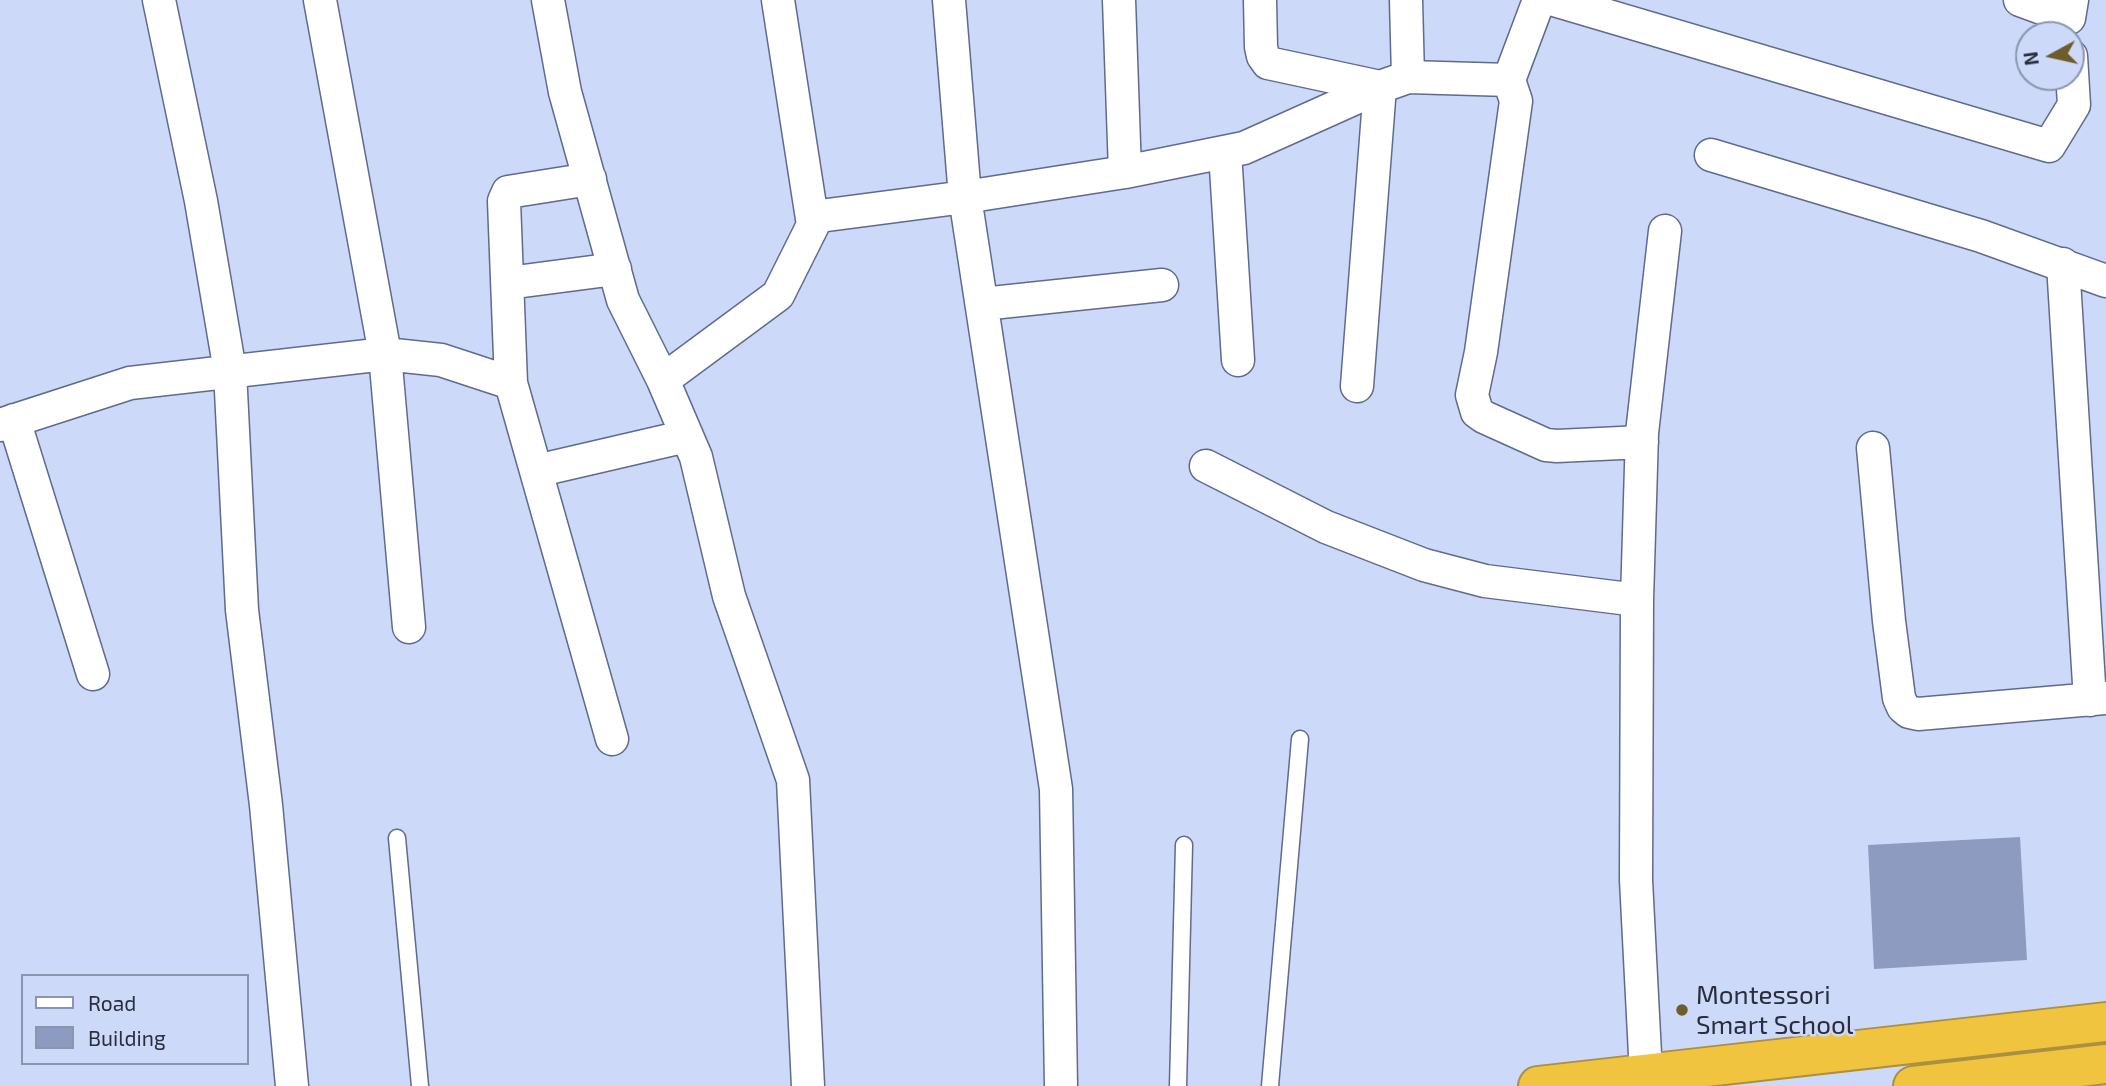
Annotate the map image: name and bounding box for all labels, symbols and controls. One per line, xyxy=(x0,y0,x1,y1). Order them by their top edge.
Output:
north arrow xyxy=(2015,21,2085,91)
text: N xyxy=(2018,50,2043,67)
legend xyxy=(21,974,248,1065)
place label: Montessori Smart School xyxy=(1696,979,1853,1040)
text: Road xyxy=(88,990,136,1015)
marker: Montessori Smart School xyxy=(1674,1002,1690,1018)
text: Building xyxy=(88,1025,166,1050)

